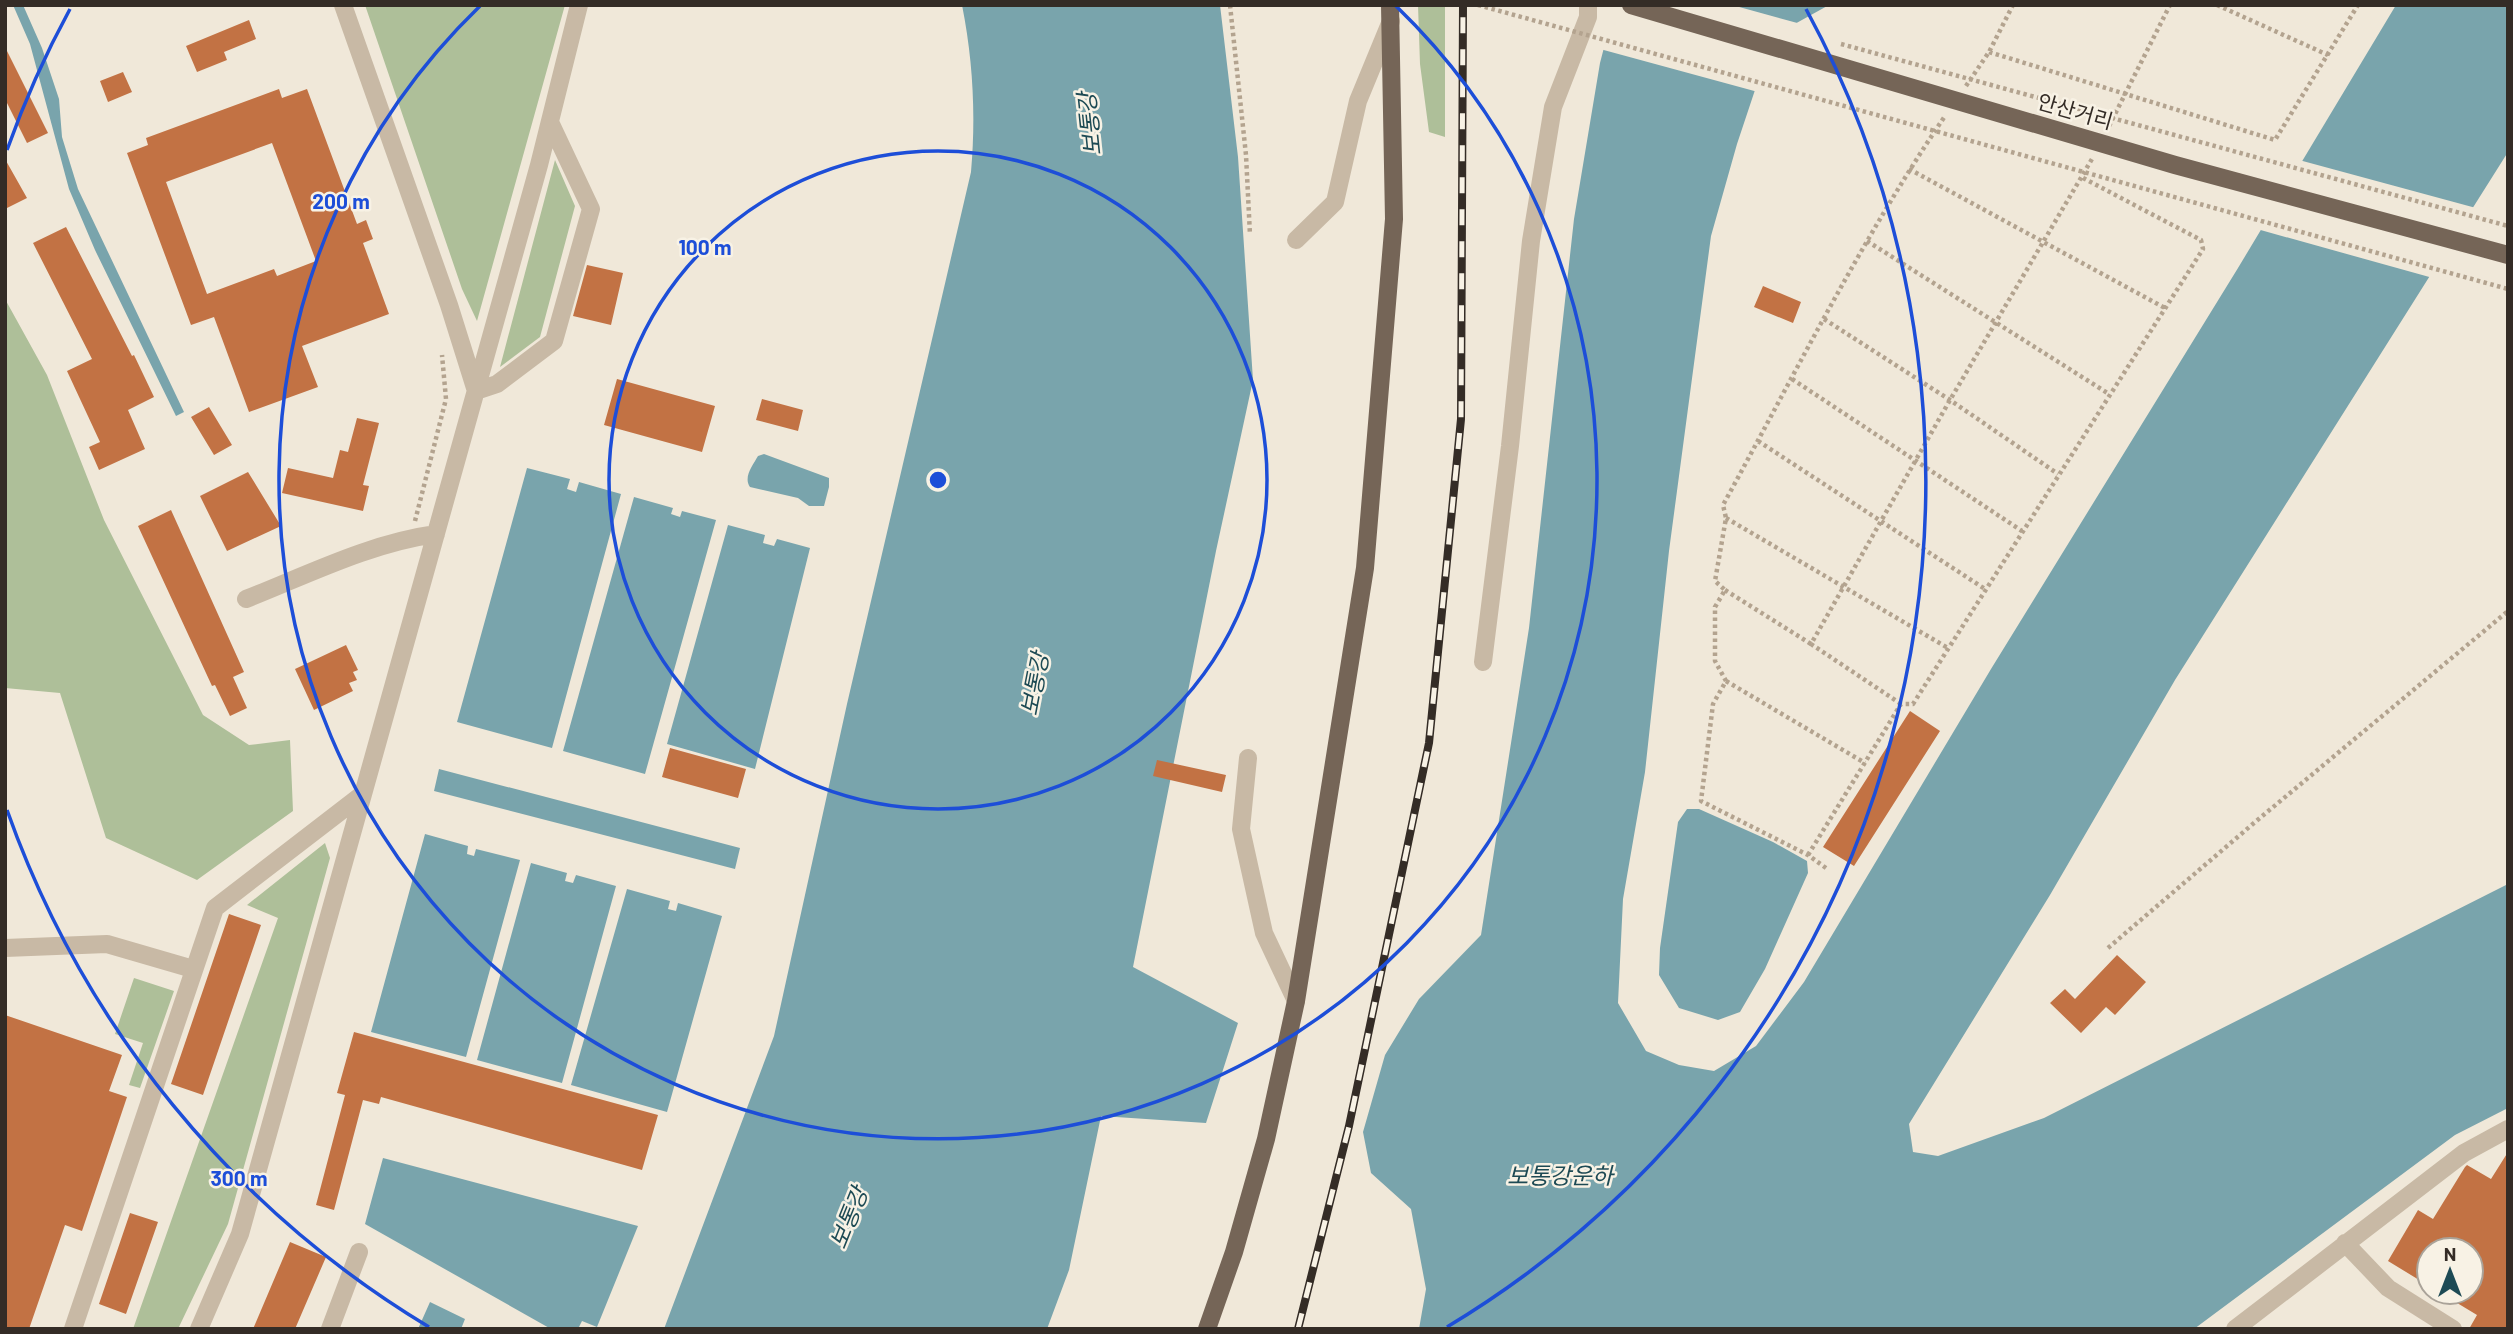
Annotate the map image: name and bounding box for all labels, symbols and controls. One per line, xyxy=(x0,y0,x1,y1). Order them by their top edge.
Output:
water label: 보통강 xyxy=(1071,88,1106,157)
street label: 안산거리 xyxy=(2035,88,2116,133)
text: 200 m xyxy=(312,188,370,213)
text: 100 m xyxy=(678,234,732,259)
centre of rings xyxy=(926,468,950,492)
water label: 보통강 xyxy=(1014,647,1054,718)
water label: 보통강운하 xyxy=(1507,1161,1616,1189)
text: 300 m xyxy=(210,1165,268,1190)
water label: 보통강 xyxy=(823,1180,874,1252)
north arrow xyxy=(2415,1236,2485,1306)
text: N xyxy=(2444,1242,2456,1265)

